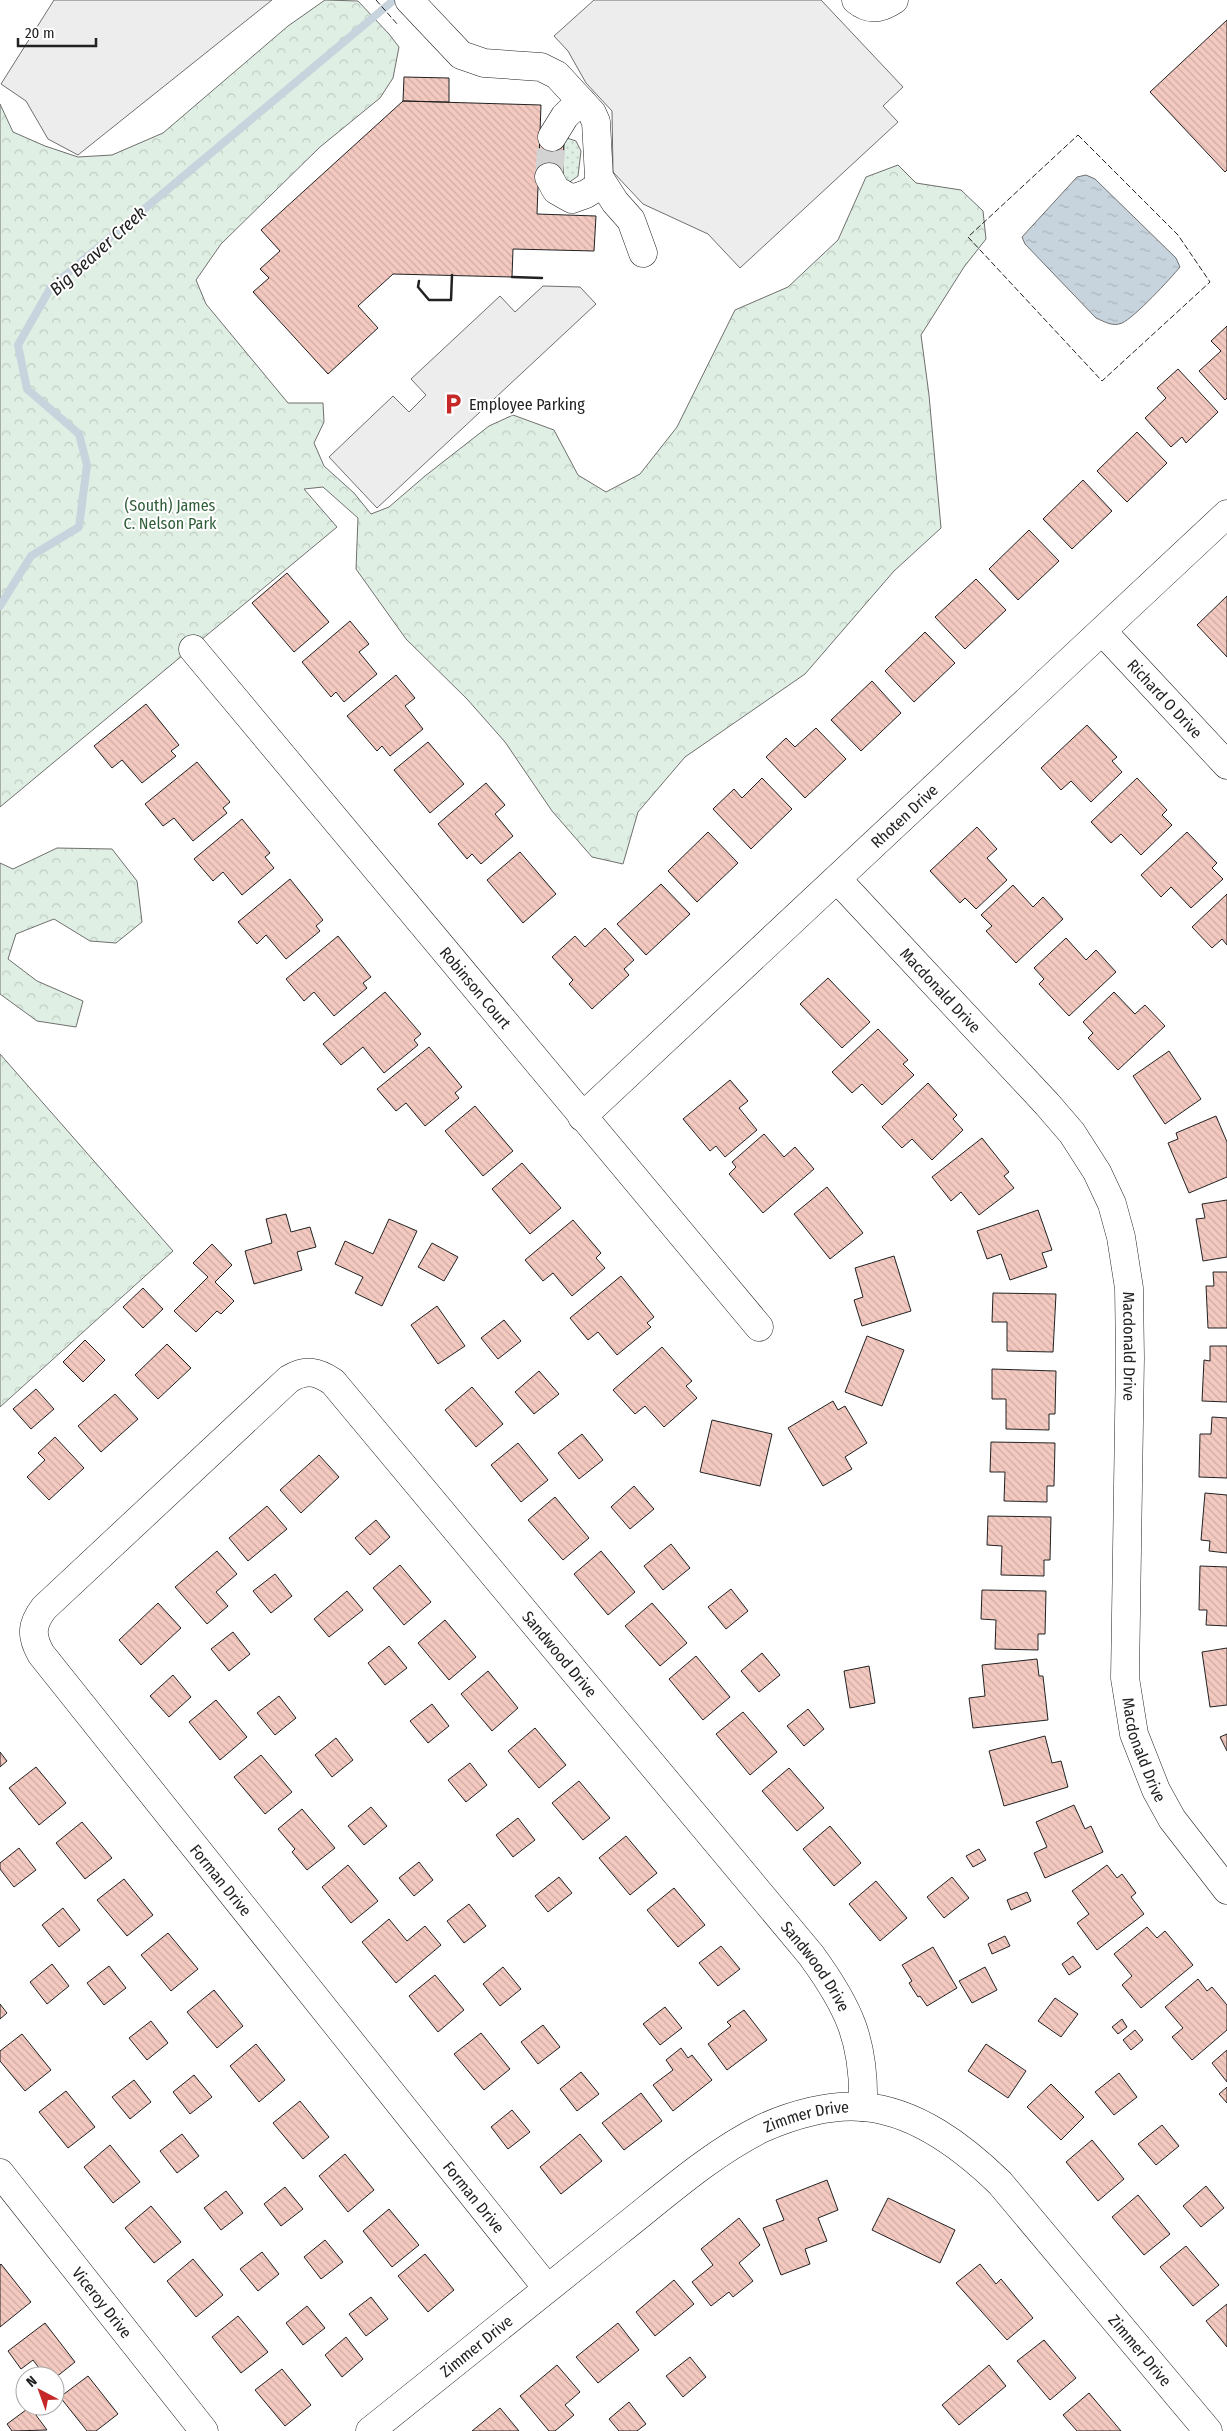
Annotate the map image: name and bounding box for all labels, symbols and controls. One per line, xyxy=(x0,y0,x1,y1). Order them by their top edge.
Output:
scale bar xyxy=(18,15,95,47)
text: 20 m xyxy=(25,24,55,42)
water label: Big Beaver Creek xyxy=(45,202,151,300)
parking icon: Employee Parking xyxy=(440,391,466,417)
place label: Employee Parking xyxy=(469,395,585,414)
park label: (South) James C. Nelson Park xyxy=(124,496,217,533)
street label: Richard O Drive xyxy=(1123,655,1206,742)
street label: Rhoten Drive xyxy=(867,780,942,852)
street label: Robinson Court xyxy=(436,943,515,1033)
street label: Macdonald Drive xyxy=(896,944,985,1037)
street label: Macdonald Drive xyxy=(1119,1292,1139,1401)
street label: Sandwood Drive xyxy=(518,1607,601,1701)
street label: Macdonald Drive xyxy=(1118,1696,1170,1806)
street label: Forman Drive xyxy=(186,1841,255,1920)
street label: Sandwood Drive xyxy=(777,1918,854,2015)
street label: Zimmer Drive xyxy=(761,2097,849,2137)
street label: Forman Drive xyxy=(439,2158,508,2237)
street label: Viceroy Drive xyxy=(68,2264,136,2342)
street label: Zimmer Drive xyxy=(436,2311,517,2381)
street label: Zimmer Drive xyxy=(1105,2311,1175,2390)
north arrow xyxy=(15,2366,65,2416)
text: N xyxy=(23,2372,41,2391)

